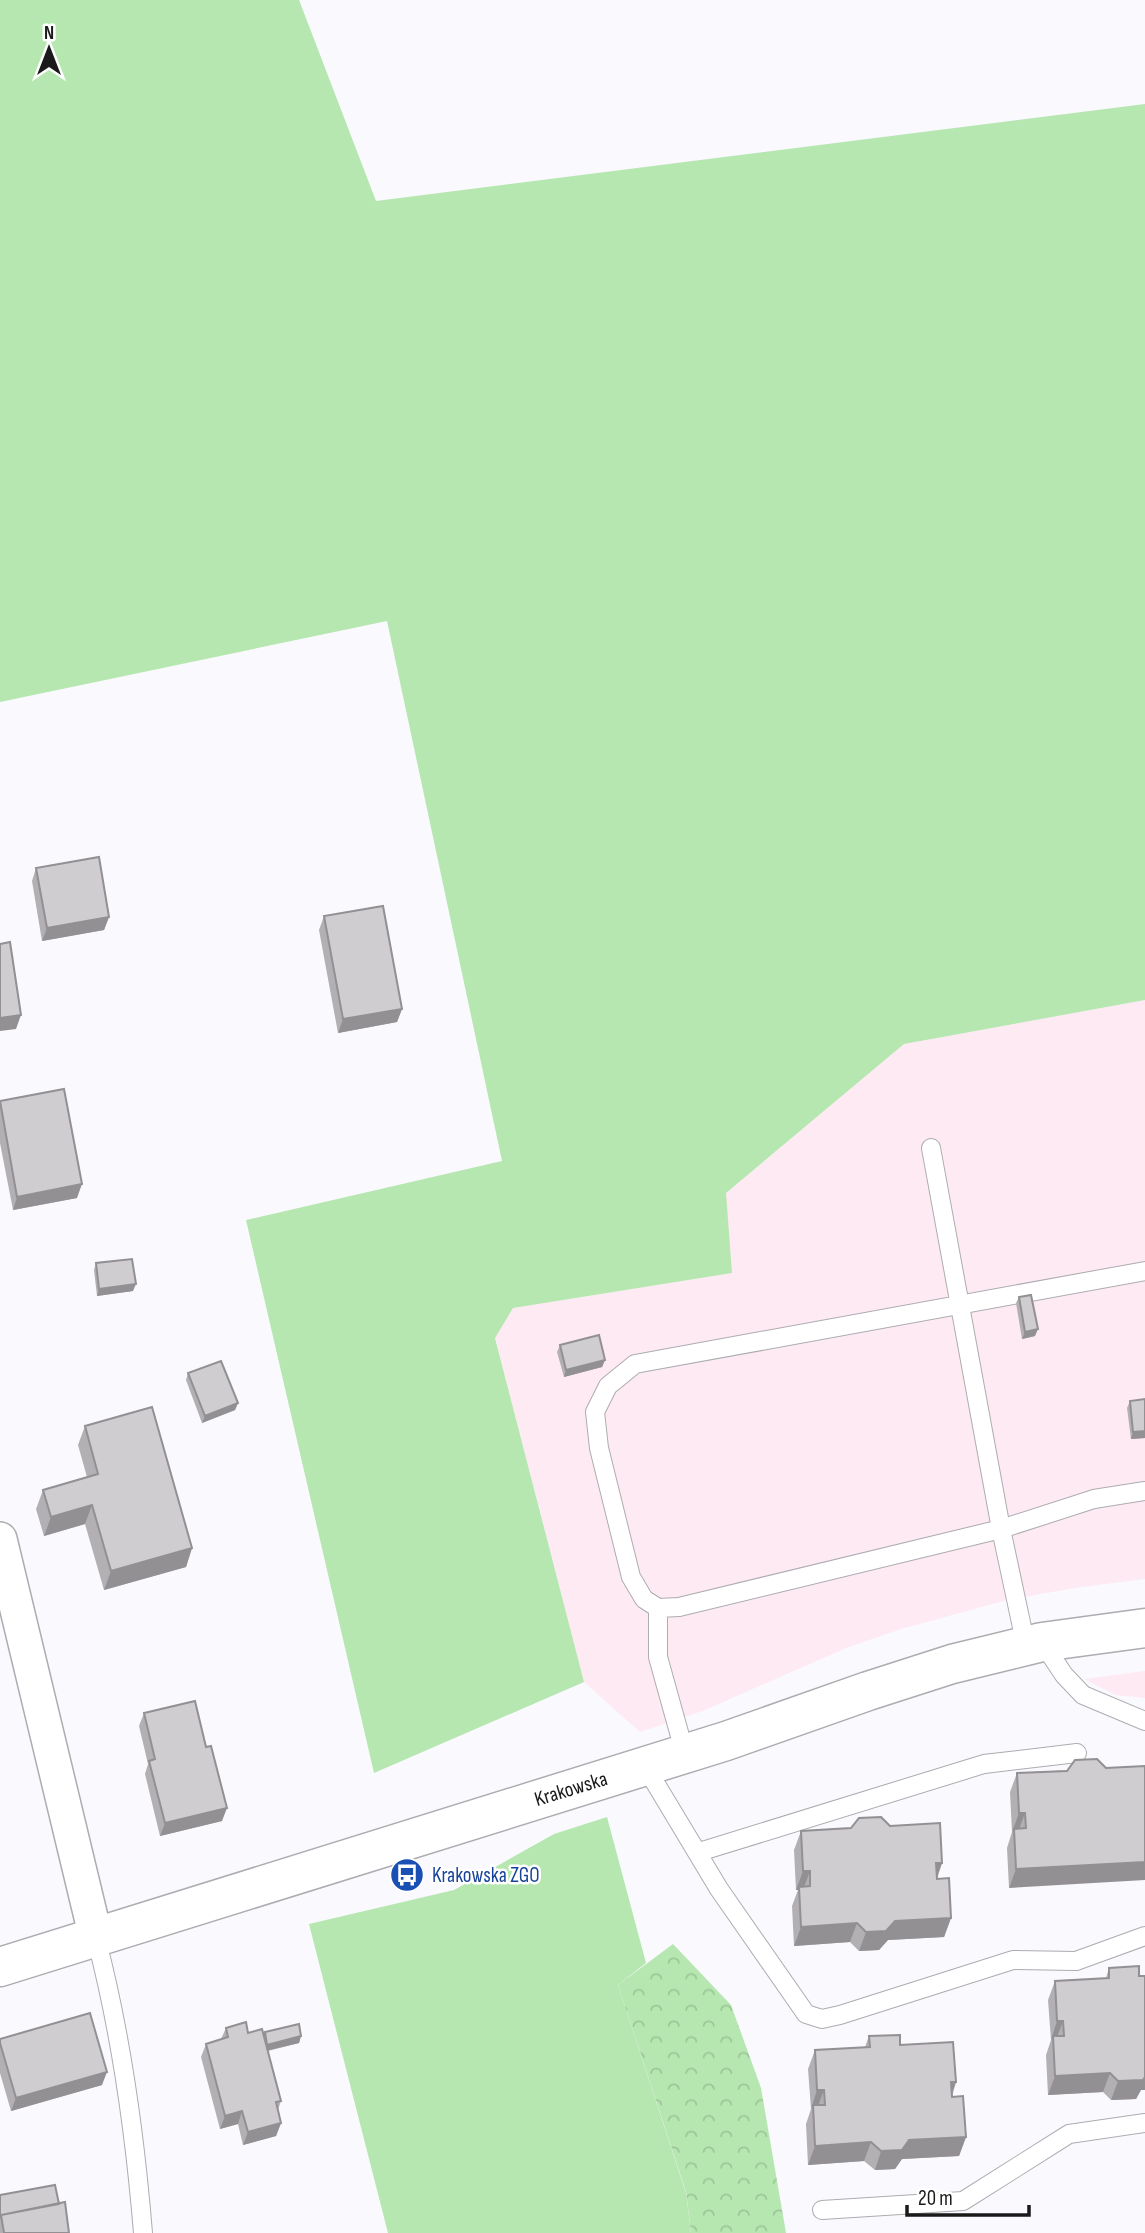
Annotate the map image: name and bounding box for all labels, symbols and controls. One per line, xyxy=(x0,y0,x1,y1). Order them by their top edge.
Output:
north arrow xyxy=(14,14,84,84)
text: N xyxy=(44,22,54,45)
street label: Krakowska xyxy=(532,1766,610,1812)
bus stop icon: Krakowska ZGO xyxy=(388,1856,426,1894)
place label: Krakowska ZGO xyxy=(432,1863,540,1888)
scale bar xyxy=(907,2174,1030,2218)
text: 20 m xyxy=(918,2186,953,2211)

